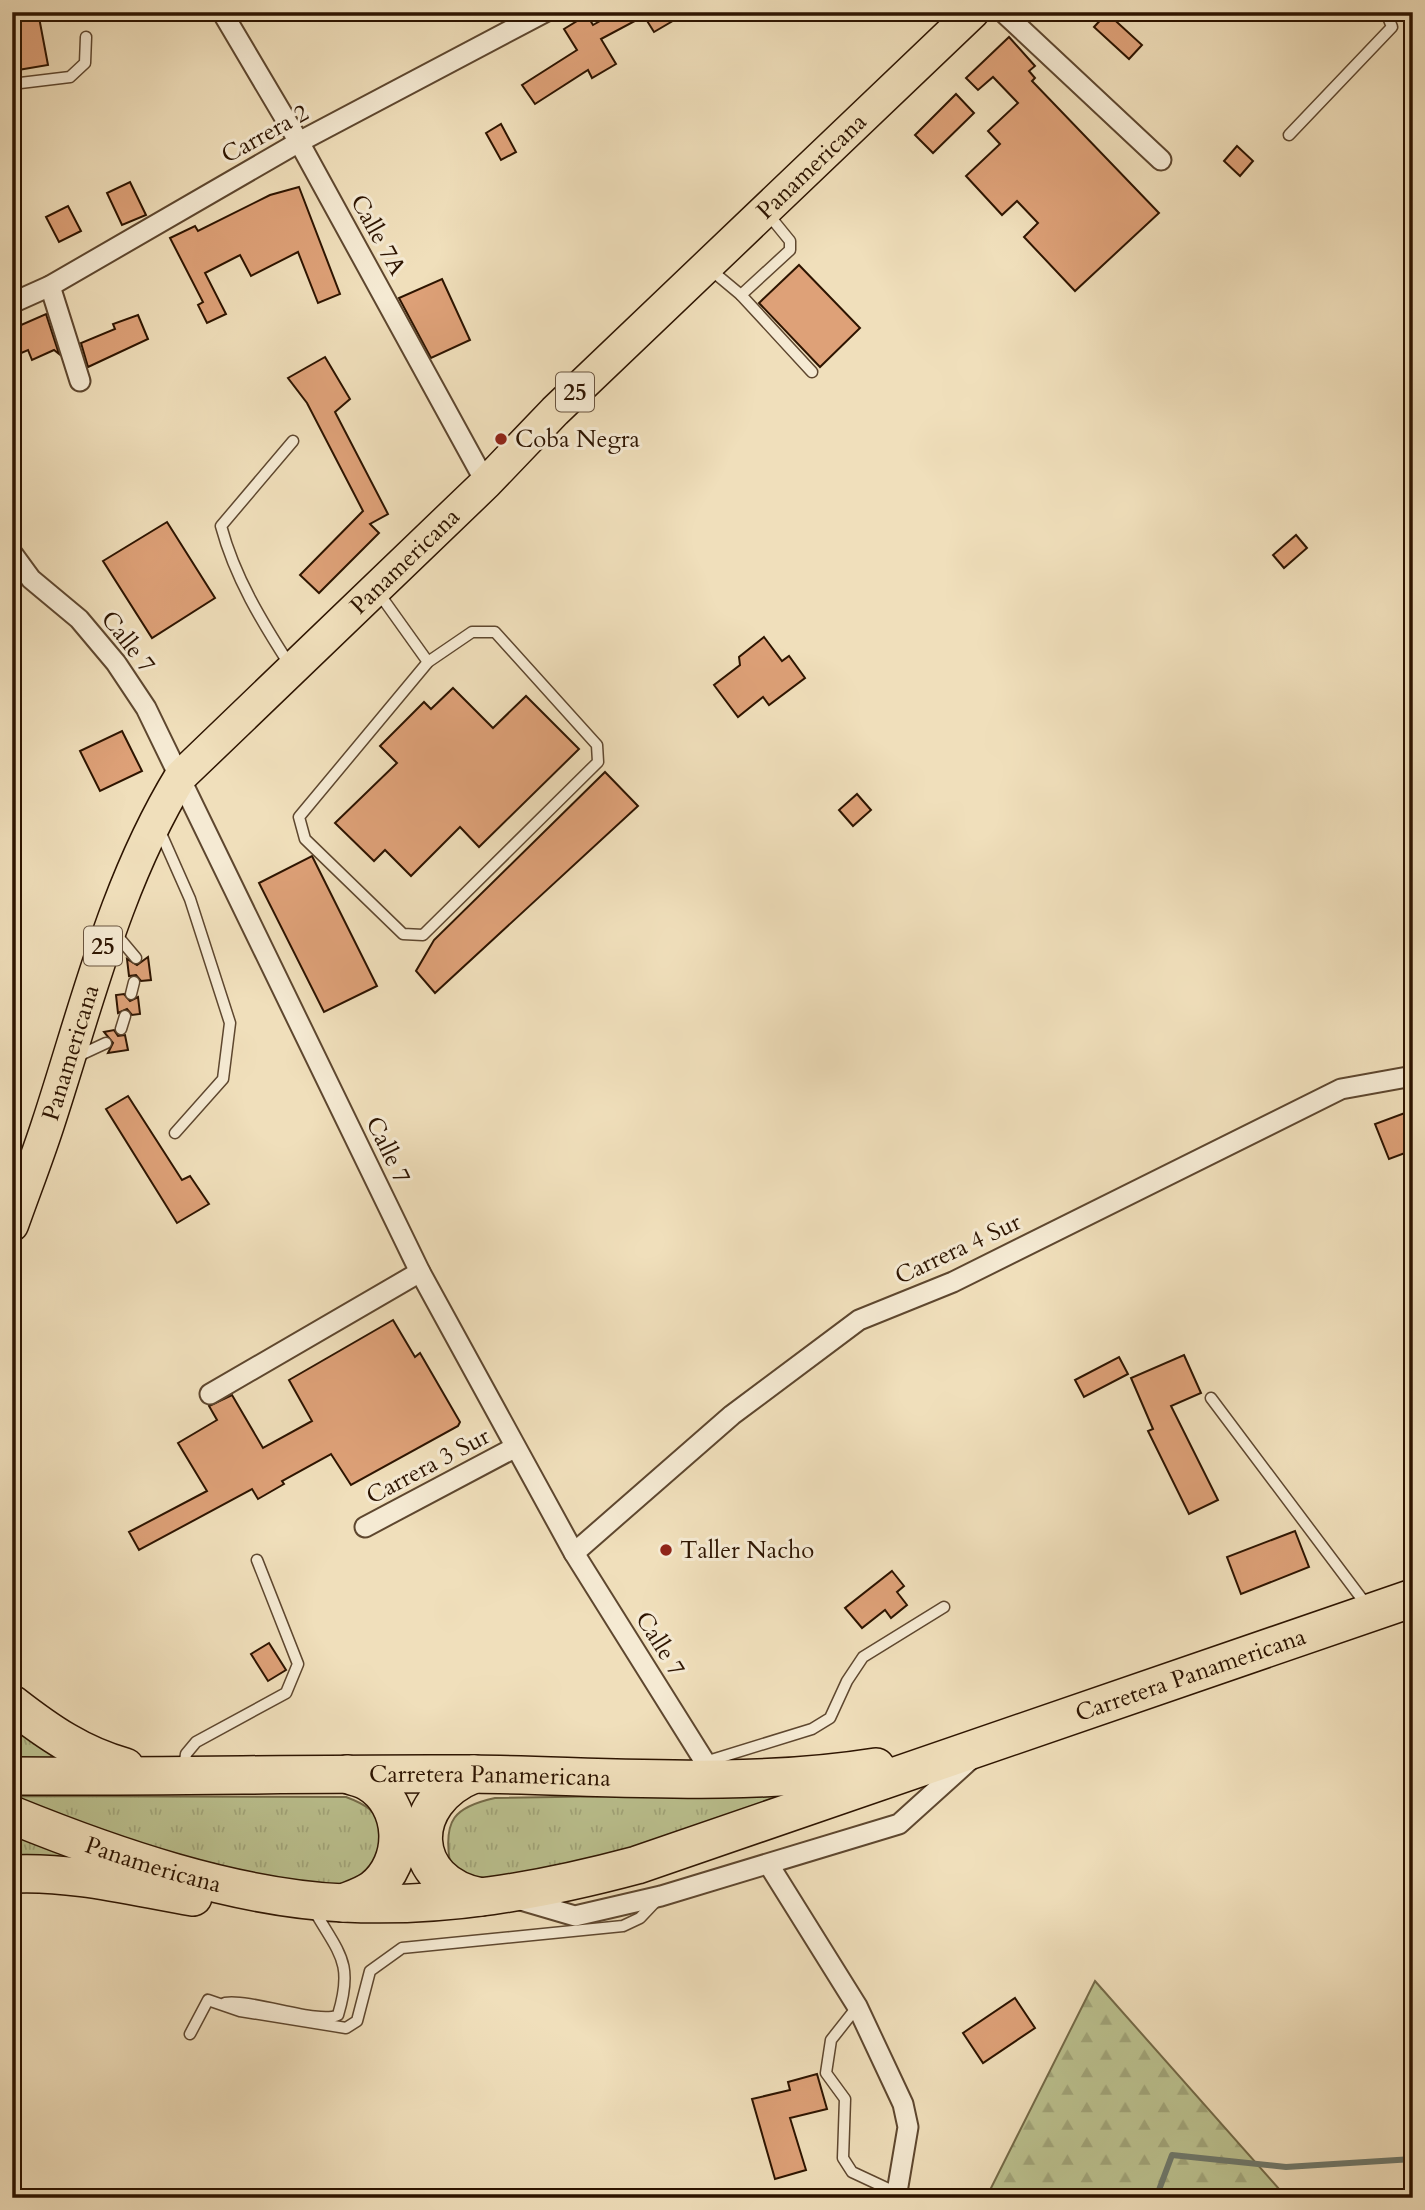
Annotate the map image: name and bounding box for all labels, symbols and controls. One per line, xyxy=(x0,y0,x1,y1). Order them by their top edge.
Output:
street label: Carrera 2 xyxy=(215,97,315,171)
street label: Panamericana xyxy=(749,105,874,227)
street label: Calle 7A xyxy=(342,189,414,282)
road number: 25 xyxy=(556,372,594,412)
place label: Coba Negra xyxy=(515,423,641,456)
marker: Coba Negra xyxy=(493,431,509,447)
street label: Panamericana xyxy=(343,500,467,622)
street label: Calle 7 xyxy=(93,604,163,680)
road number: 25 xyxy=(84,926,122,965)
street label: Panamericana xyxy=(34,980,107,1125)
street label: Calle 7 xyxy=(358,1111,418,1189)
street label: Carrera 4 Sur xyxy=(890,1205,1027,1293)
street label: Carrera 3 Sur xyxy=(360,1420,496,1512)
place label: Taller Nacho xyxy=(680,1534,814,1567)
marker: Taller Nacho xyxy=(658,1542,674,1558)
street label: Calle 7 xyxy=(627,1605,693,1683)
street label: Carretera Panamericana xyxy=(1071,1619,1311,1730)
street label: Carretera Panamericana xyxy=(369,1757,612,1794)
street label: Panamericana xyxy=(81,1828,225,1901)

